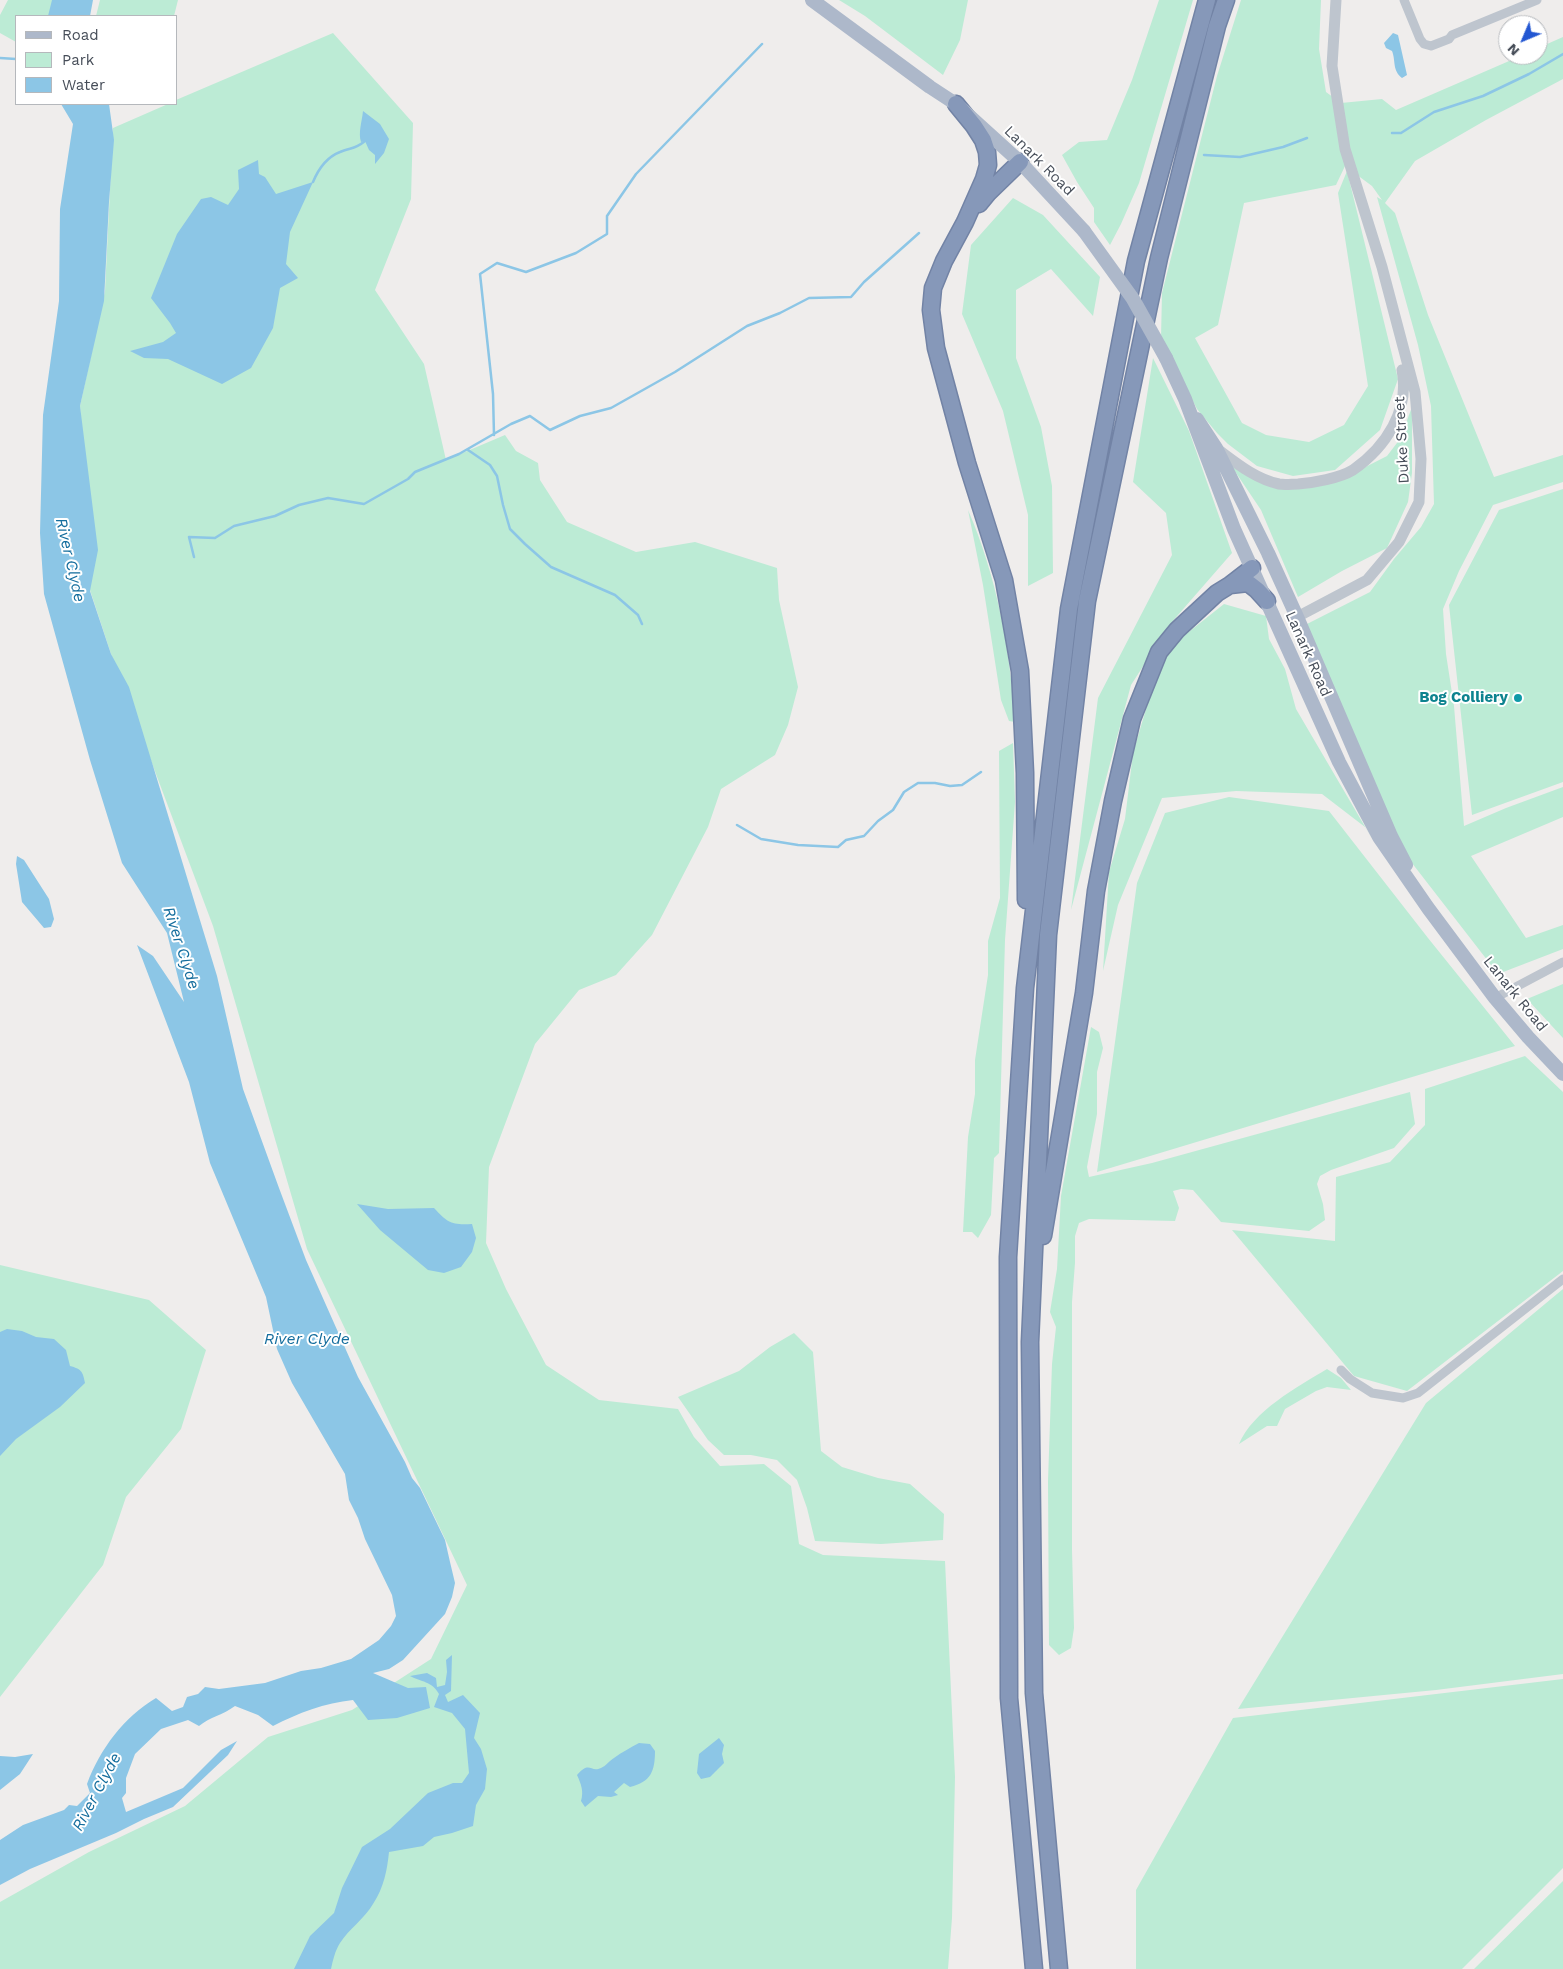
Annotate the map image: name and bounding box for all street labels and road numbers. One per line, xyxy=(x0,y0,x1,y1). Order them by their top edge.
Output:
street label: Lanark Road xyxy=(1000,122,1078,200)
street label: Duke Street xyxy=(1391,396,1413,484)
street label: Lanark Road xyxy=(1281,609,1335,699)
street label: Lanark Road xyxy=(1479,953,1551,1035)

